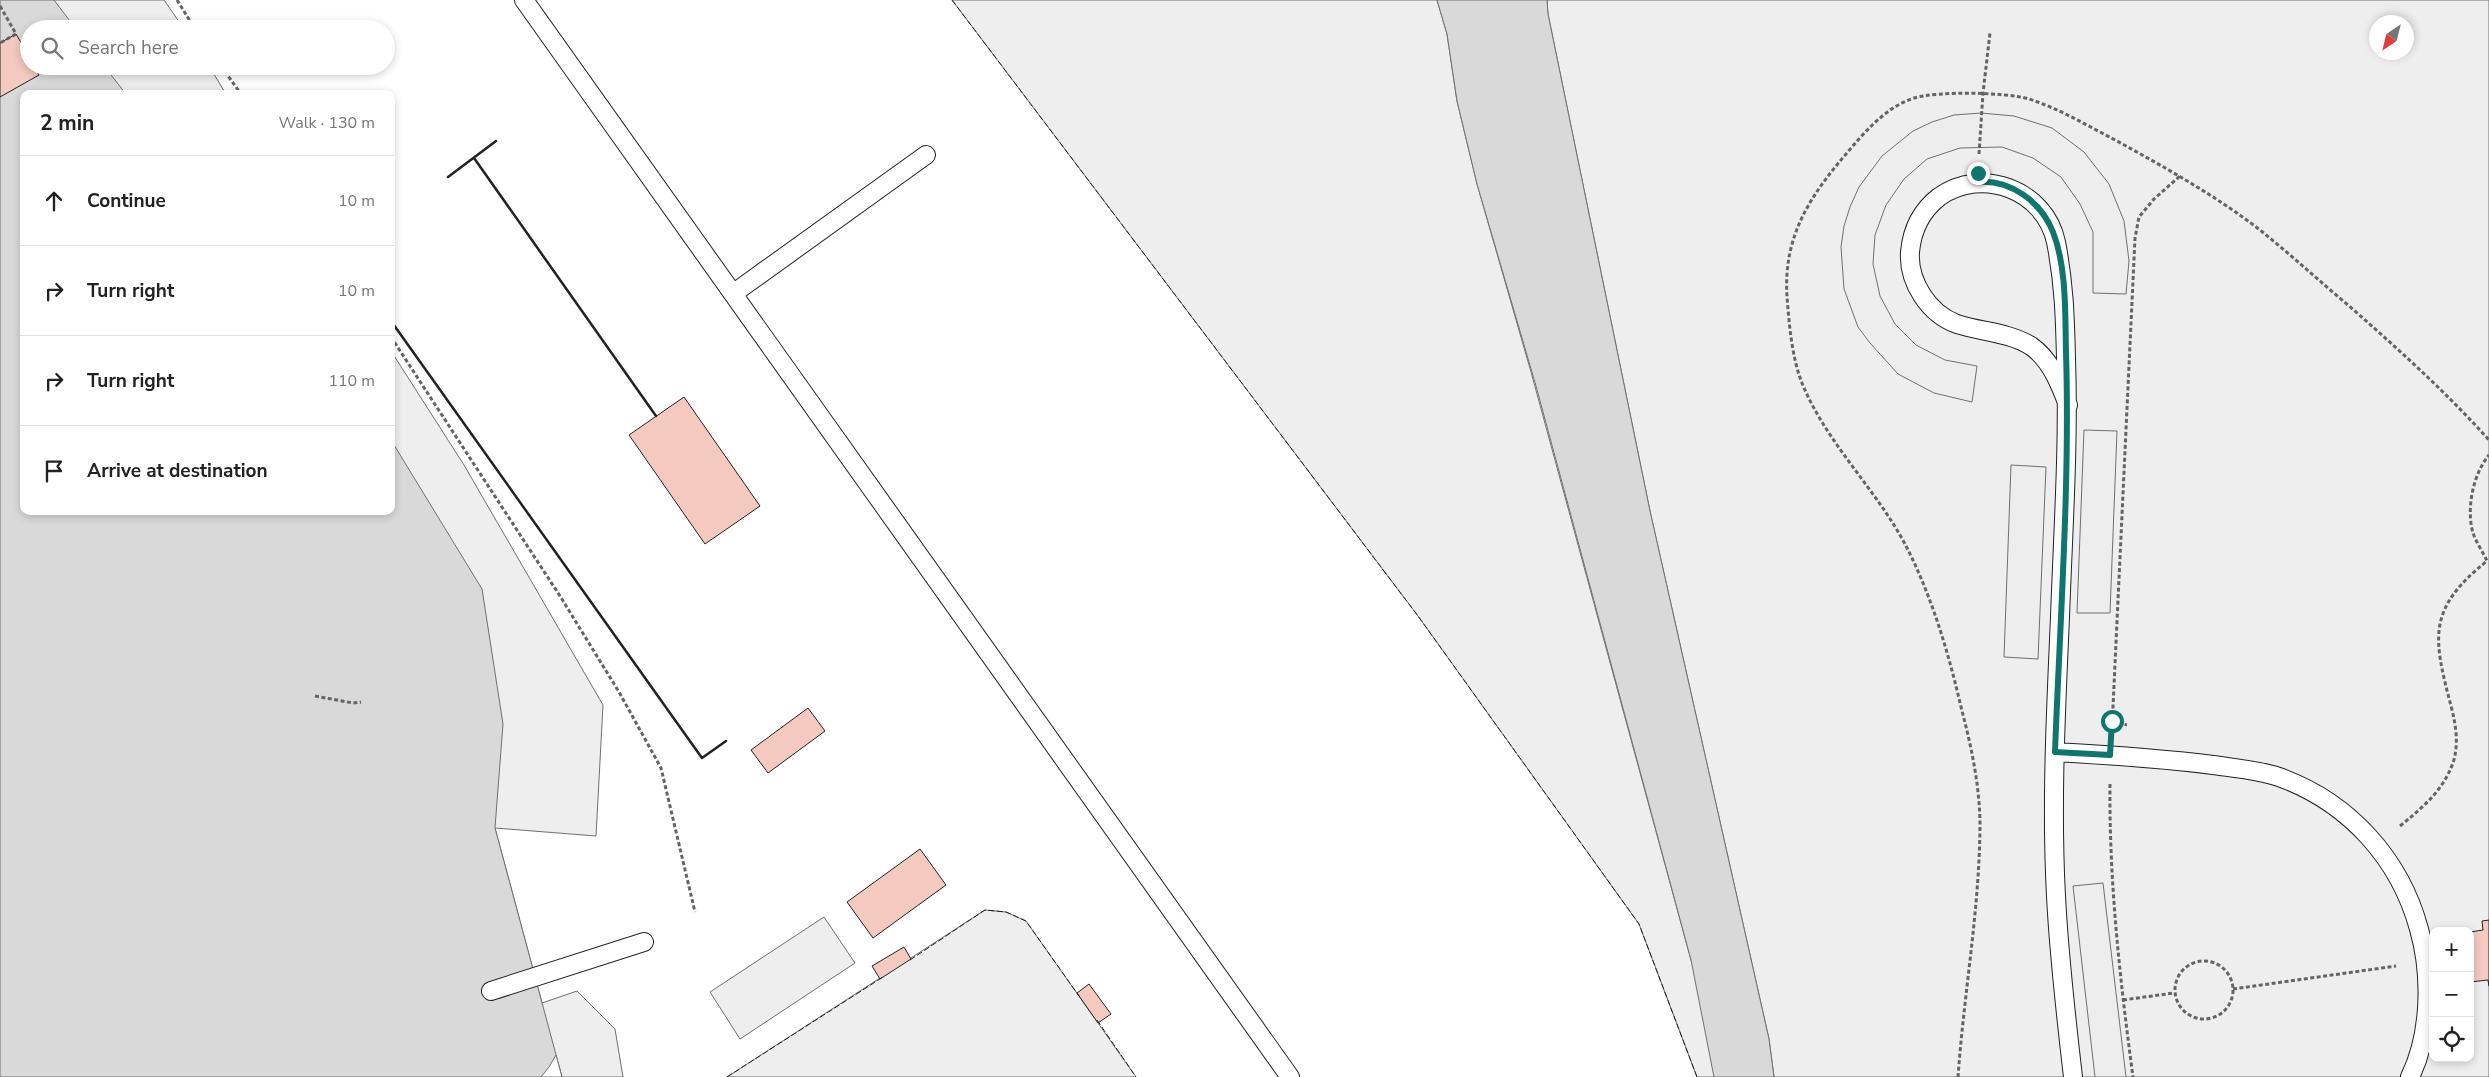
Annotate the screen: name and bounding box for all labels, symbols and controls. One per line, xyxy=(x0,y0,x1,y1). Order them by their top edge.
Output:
north arrow xyxy=(2369,15,2414,60)
search box xyxy=(20,20,395,75)
icon: search xyxy=(38,34,66,62)
text: Search here xyxy=(78,35,179,61)
text: 2 min xyxy=(40,109,94,137)
text: Walk · 130 m xyxy=(279,112,375,134)
route end xyxy=(1967,162,1990,185)
icon: ahead xyxy=(40,187,68,215)
text: Continue xyxy=(87,188,166,214)
text: 10 m xyxy=(338,190,375,212)
icon: right xyxy=(40,277,68,305)
text: Turn right xyxy=(87,278,174,304)
text: 10 m xyxy=(338,280,375,302)
icon: right xyxy=(40,367,68,395)
text: Turn right xyxy=(87,368,174,394)
text: 110 m xyxy=(328,370,375,392)
icon: arrive xyxy=(40,457,68,485)
text: Arrive at destination xyxy=(87,458,268,484)
route start xyxy=(2101,710,2124,733)
map controls xyxy=(2429,927,2474,1062)
button: + xyxy=(2429,927,2474,972)
button: − xyxy=(2429,972,2474,1017)
button: locate xyxy=(2429,1017,2474,1062)

